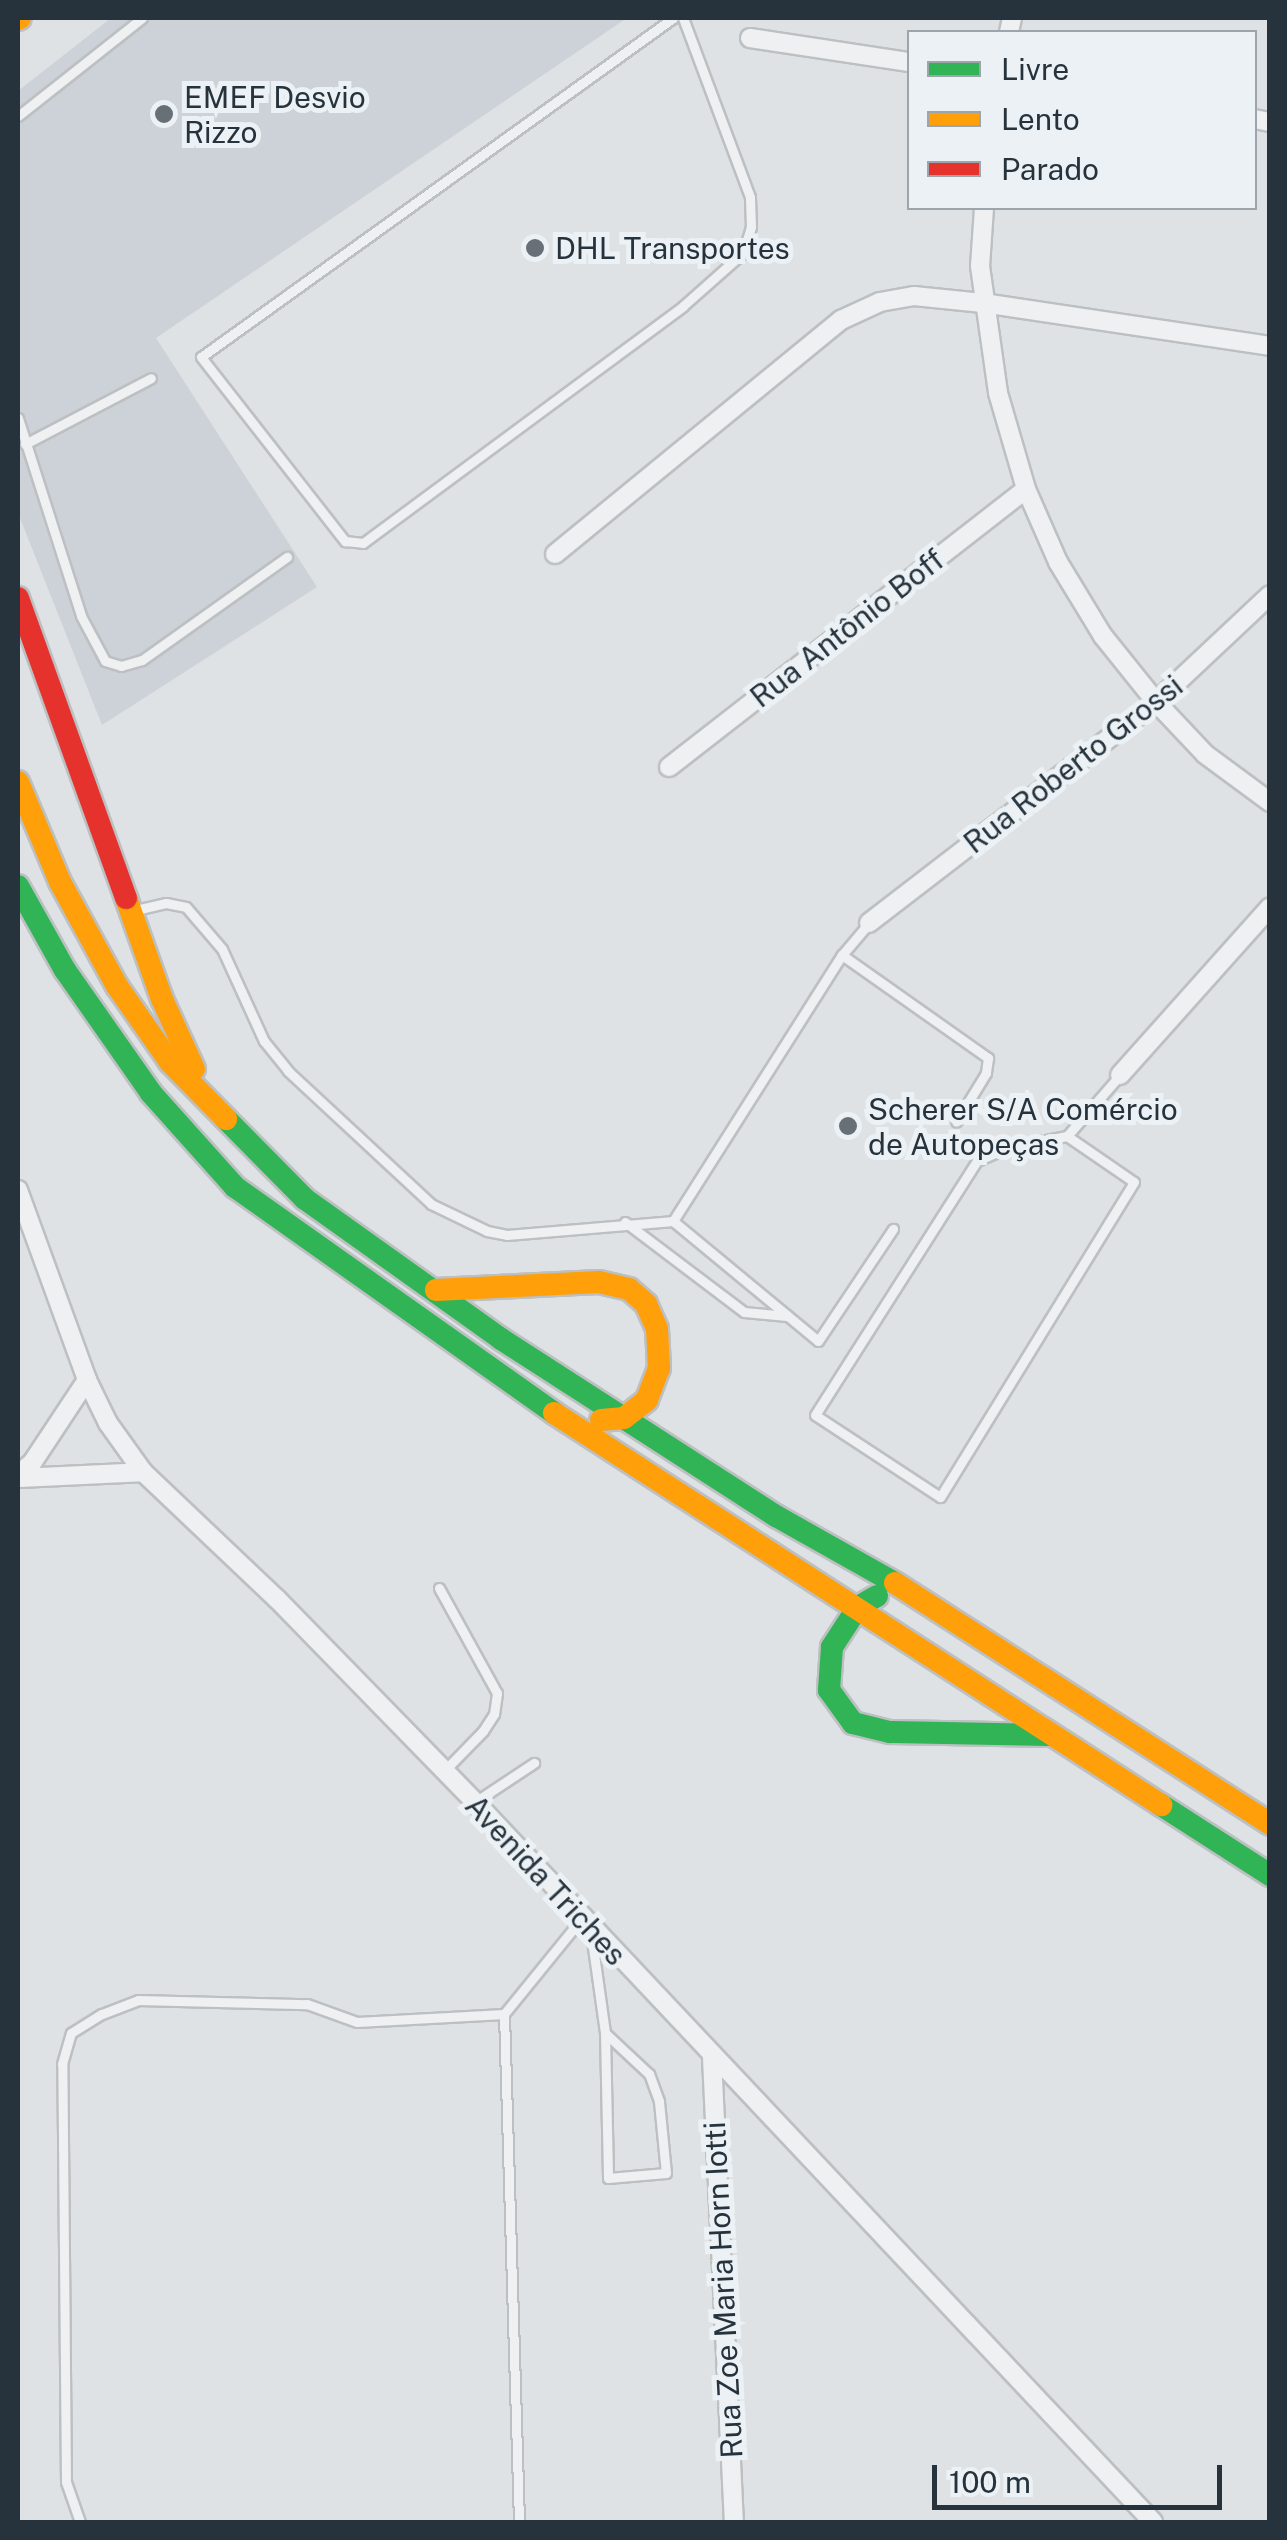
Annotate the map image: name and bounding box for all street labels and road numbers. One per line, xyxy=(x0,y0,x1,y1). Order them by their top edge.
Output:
street label: Rua Antônio Boff xyxy=(743,541,951,715)
street label: Rua Roberto Grossi xyxy=(956,667,1190,861)
street label: Avenida Triches xyxy=(458,1788,634,1972)
street label: Rua Zoe Maria Horn Iotti xyxy=(696,2121,750,2459)

